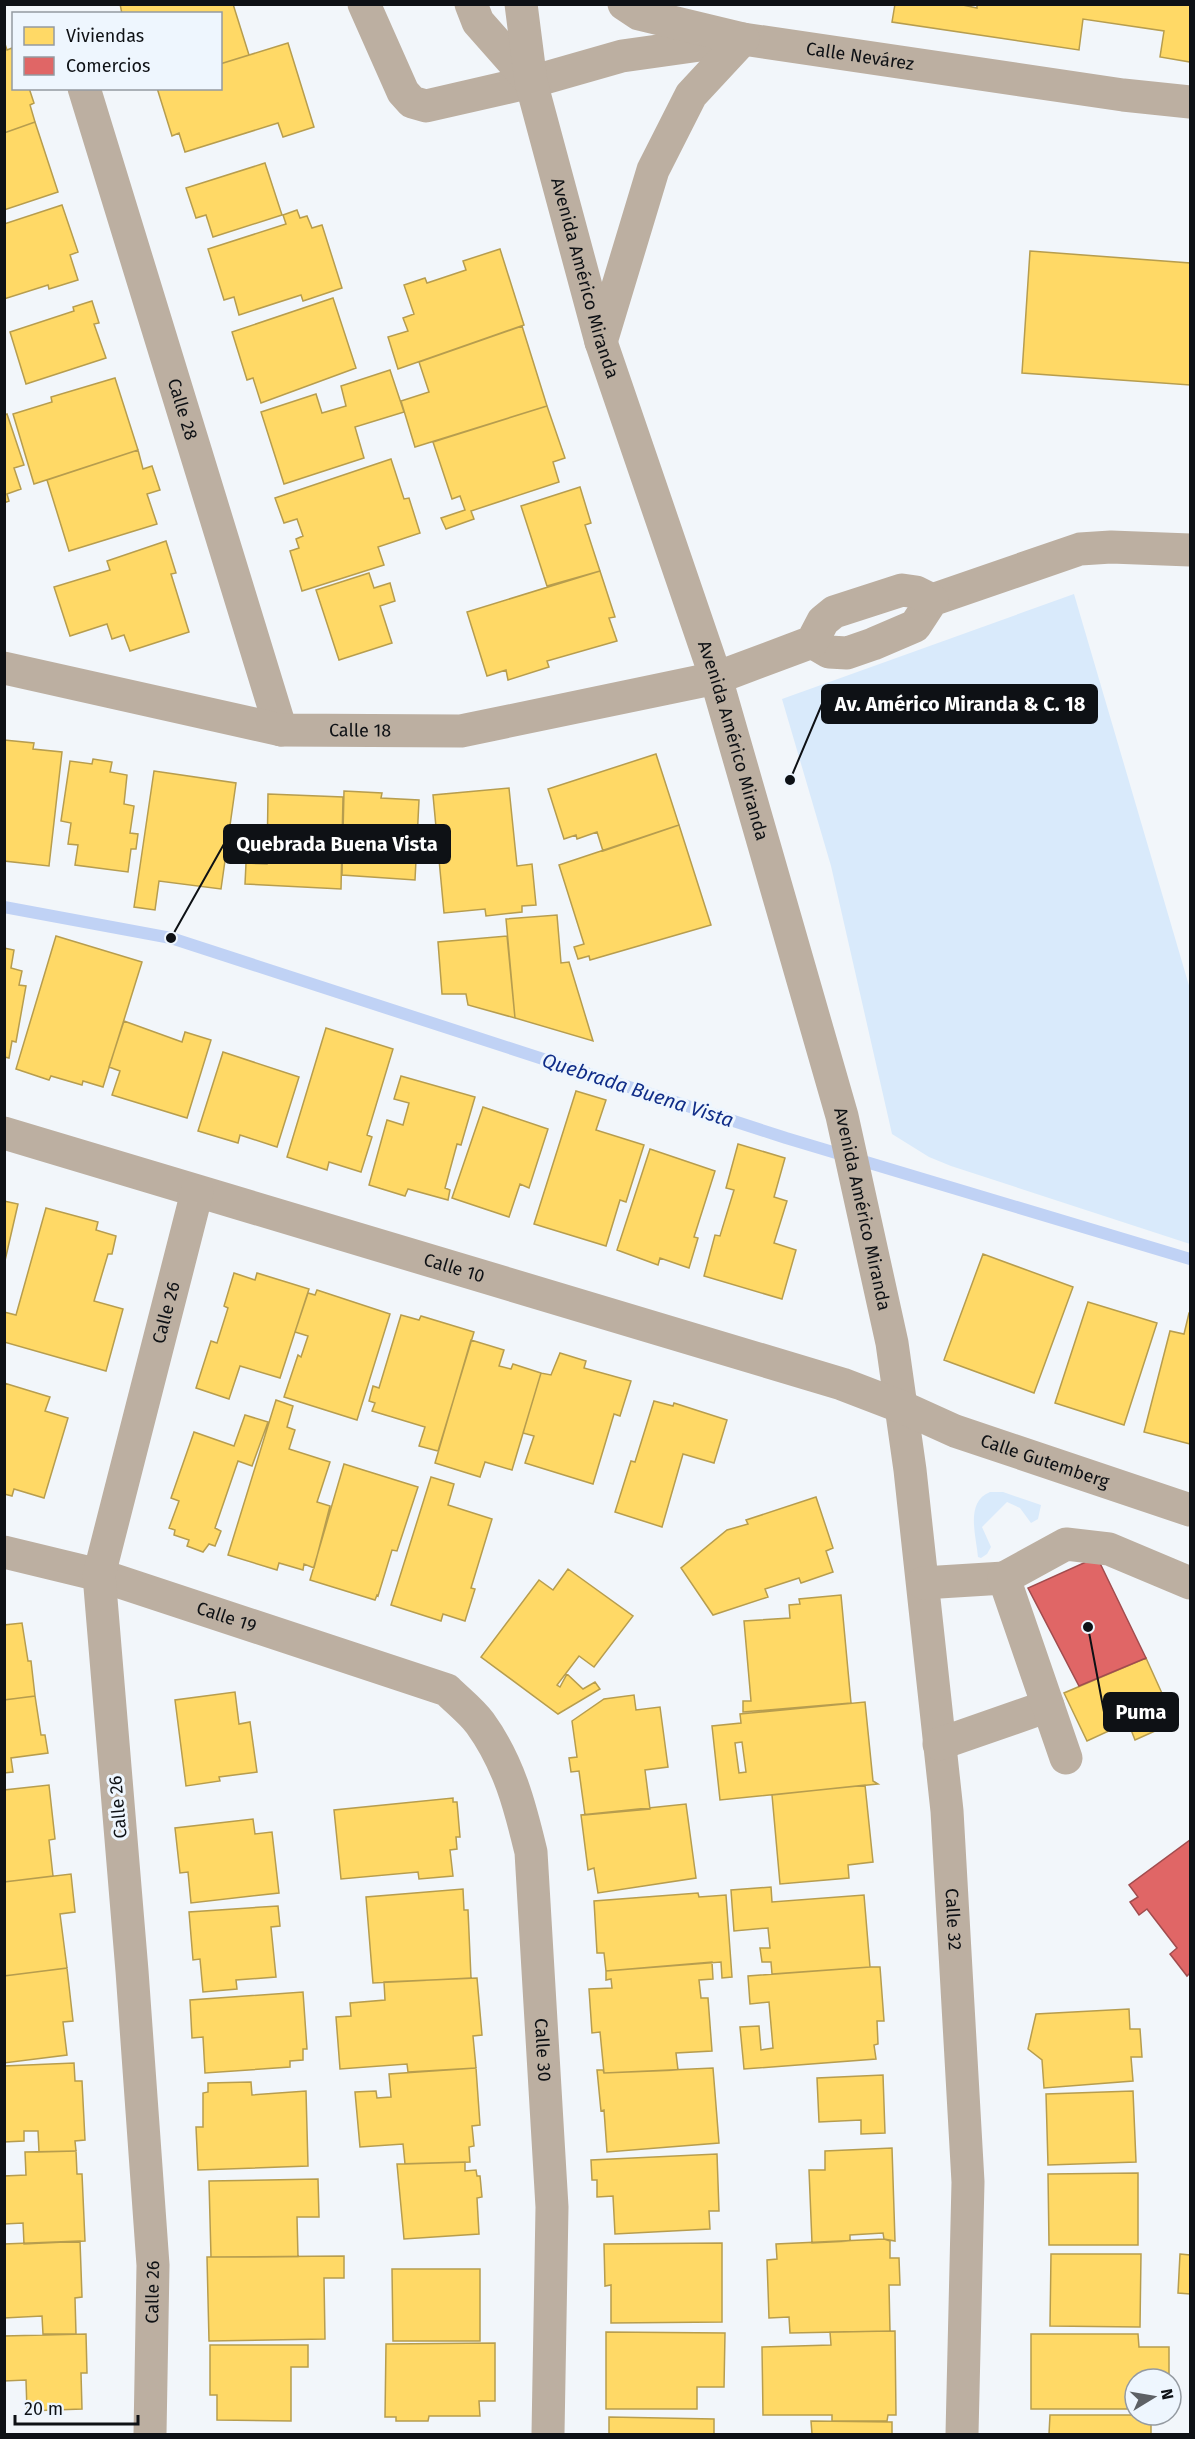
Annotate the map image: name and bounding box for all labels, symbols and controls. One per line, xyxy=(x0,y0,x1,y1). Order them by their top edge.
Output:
legend xyxy=(12,12,222,90)
text: Viviendas xyxy=(66,25,144,47)
street label: Calle Nevárez xyxy=(804,37,916,75)
text: Comercios xyxy=(66,55,150,77)
street label: Avenida Américo Miranda xyxy=(546,175,624,381)
street label: Calle 28 xyxy=(163,376,202,443)
street label: Avenida Américo Miranda xyxy=(693,638,773,843)
callout: Av. Américo Miranda & C. 18 xyxy=(822,685,1097,723)
text: Av. Américo Miranda & C. 18 xyxy=(834,692,1086,716)
street label: Calle 18 xyxy=(329,719,391,742)
callout: Quebrada Buena Vista xyxy=(224,825,450,863)
text: Quebrada Buena Vista xyxy=(236,832,438,856)
water label: Quebrada Buena Vista xyxy=(539,1048,737,1132)
street label: Avenida Américo Miranda xyxy=(829,1105,896,1313)
street label: Calle 10 xyxy=(421,1248,487,1287)
street label: Calle 26 xyxy=(148,1279,185,1346)
street label: Calle Gutemberg xyxy=(978,1429,1113,1493)
street label: Calle 19 xyxy=(194,1597,259,1637)
callout: Puma xyxy=(1104,1693,1178,1731)
text: Puma xyxy=(1116,1700,1166,1724)
street label: Calle 26 xyxy=(104,1775,132,1839)
street label: Calle 32 xyxy=(940,1888,966,1951)
street label: Calle 30 xyxy=(530,2018,556,2082)
street label: Calle 26 xyxy=(141,2260,164,2324)
north arrow xyxy=(1123,2367,1183,2427)
text: N xyxy=(1157,2387,1178,2401)
scale bar xyxy=(15,2388,138,2426)
text: 20 m xyxy=(24,2398,63,2420)

